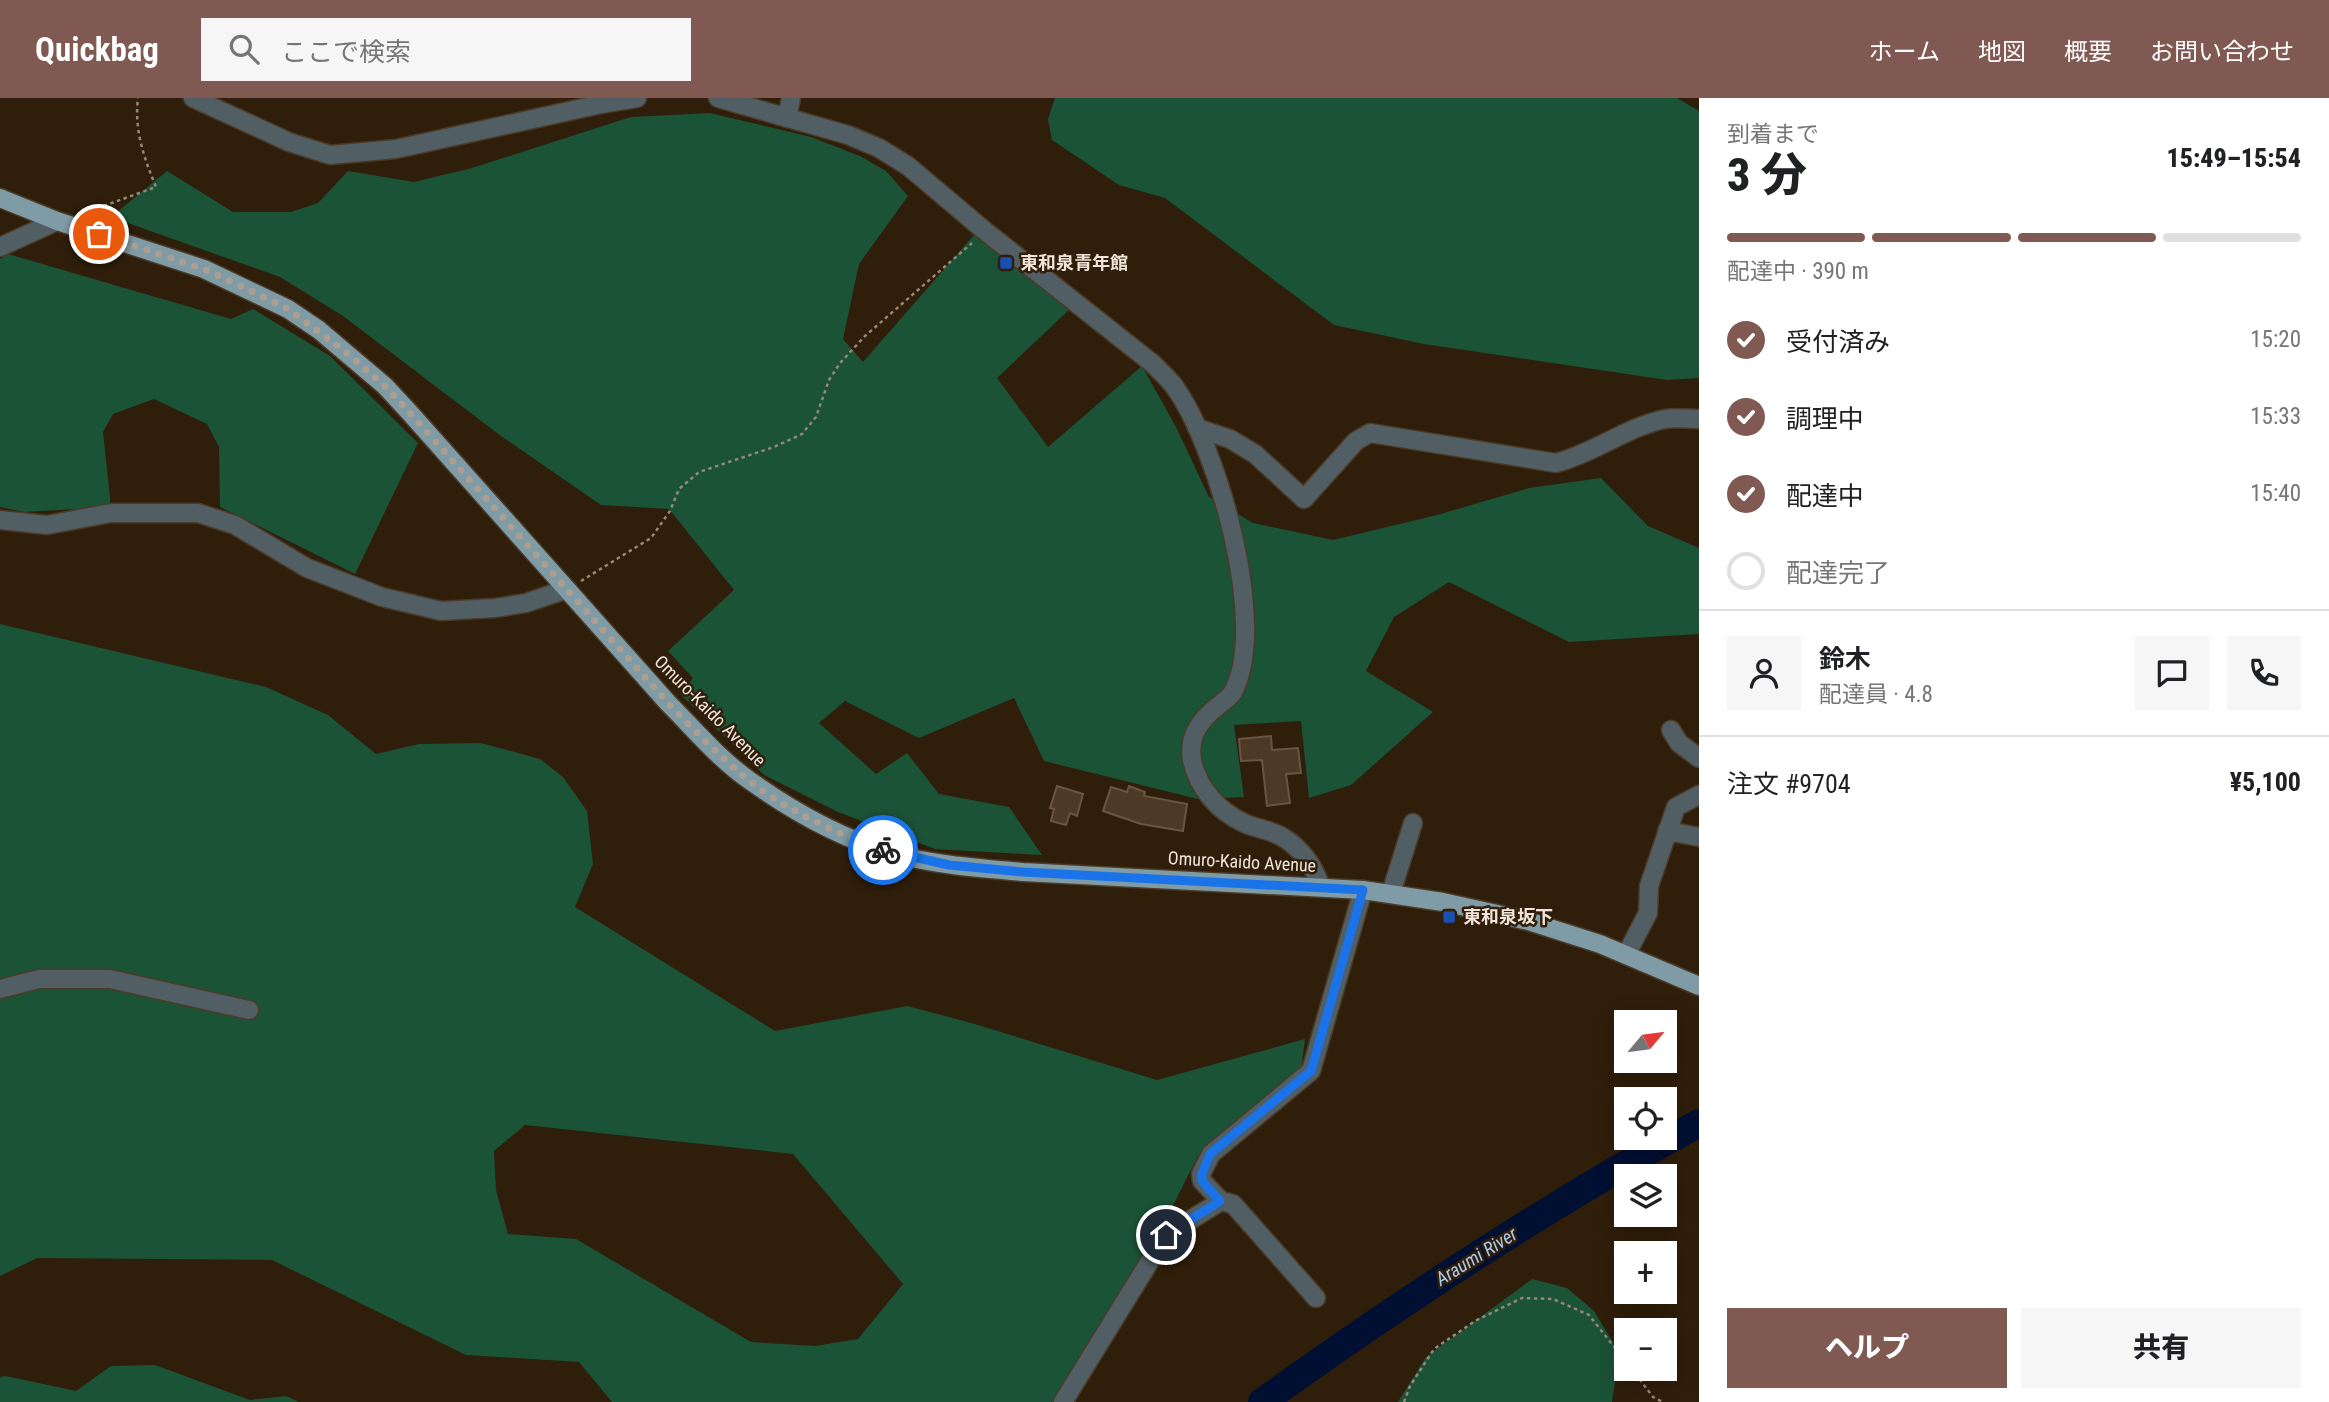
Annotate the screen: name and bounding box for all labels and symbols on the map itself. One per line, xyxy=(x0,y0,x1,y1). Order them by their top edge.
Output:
pin xyxy=(69,204,129,264)
place label: 東和泉青年館 xyxy=(1020,252,1128,273)
marker: 東和泉青年館 xyxy=(998,255,1014,271)
street label: Omuro-Kaido Avenue xyxy=(650,651,770,771)
courier xyxy=(848,815,918,885)
street label: Omuro-Kaido Avenue xyxy=(1167,847,1317,876)
place label: 東和泉坂下 xyxy=(1463,906,1553,927)
marker: 東和泉坂下 xyxy=(1441,909,1457,925)
north arrow xyxy=(1614,1010,1676,1073)
pin xyxy=(1136,1205,1196,1265)
water label: Araumi River xyxy=(1430,1222,1522,1291)

